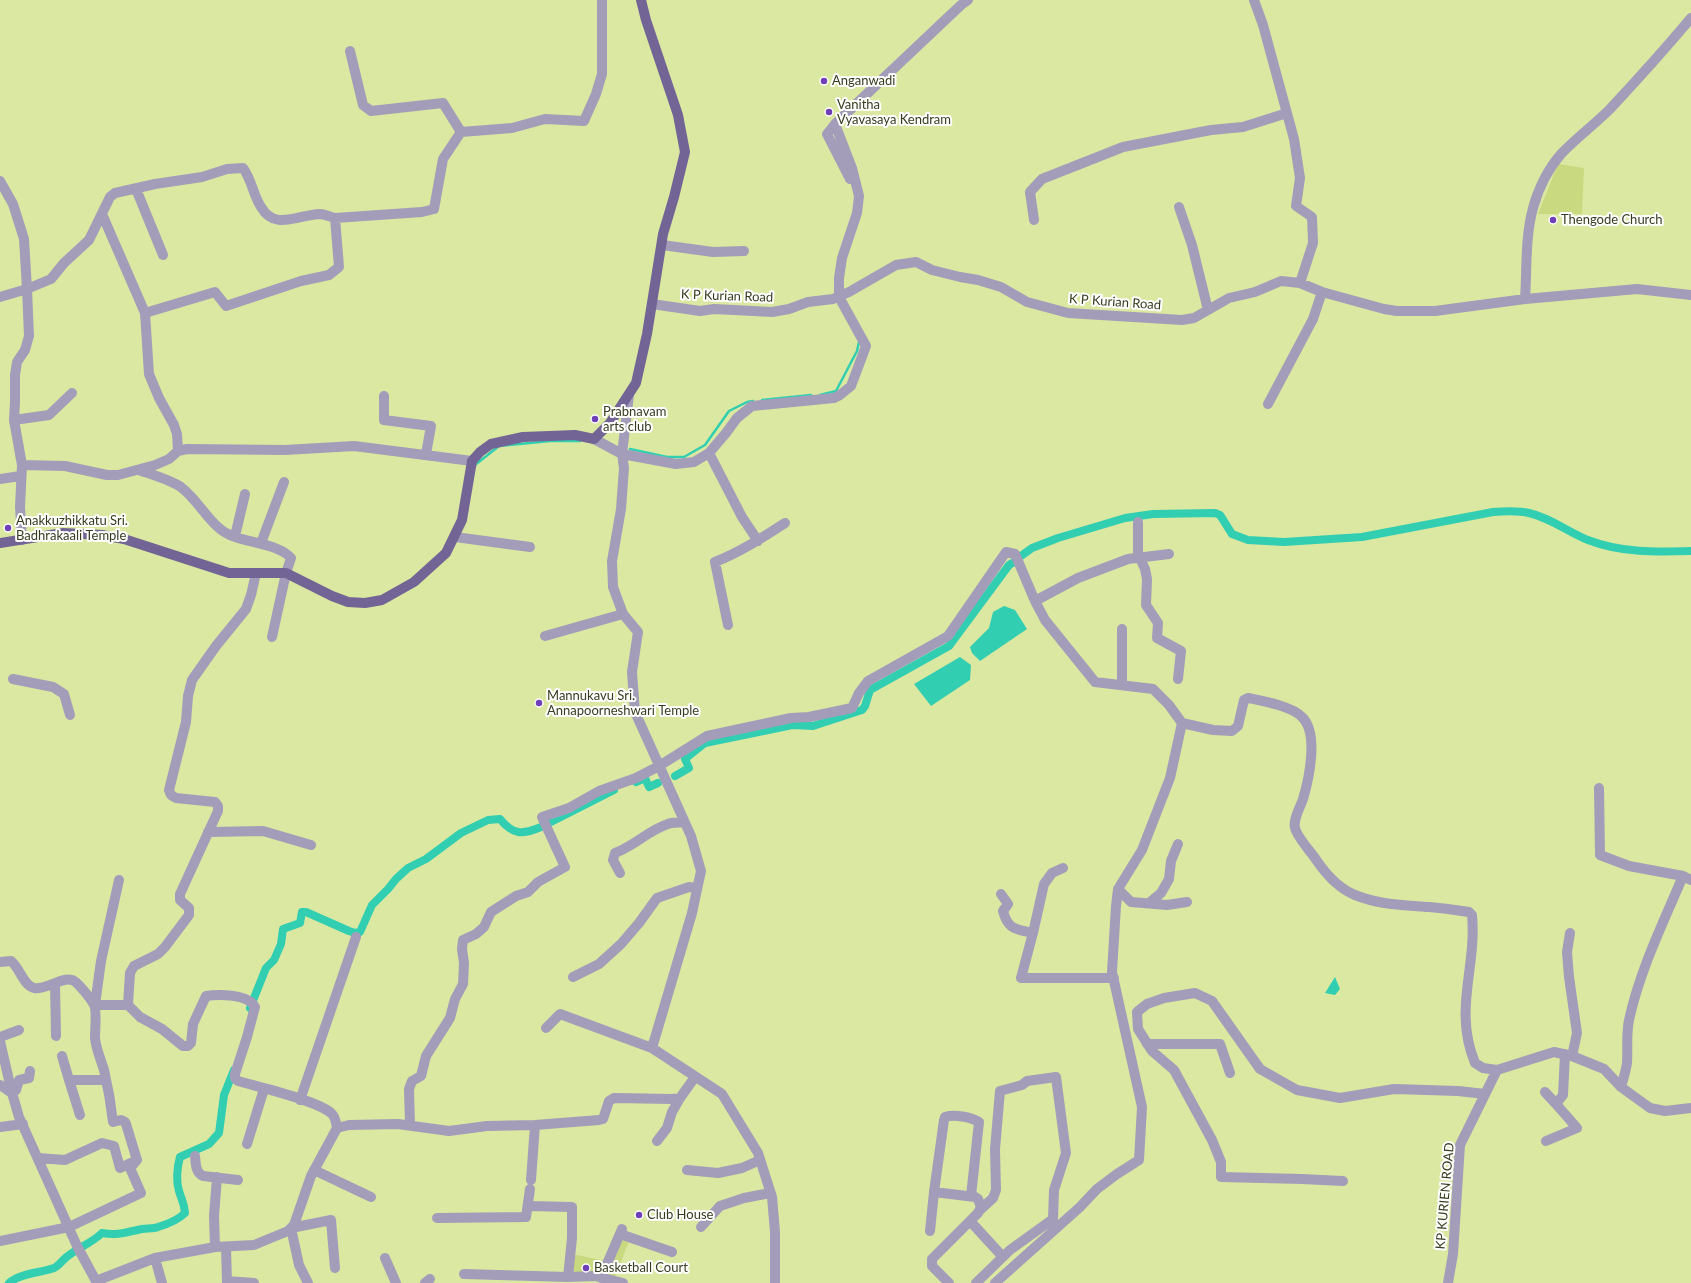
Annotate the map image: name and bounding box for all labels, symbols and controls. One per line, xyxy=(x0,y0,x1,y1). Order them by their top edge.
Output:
place label: Anganwadi xyxy=(832,73,895,89)
marker: Anganwadi xyxy=(819,76,829,86)
place label: Vanitha Vyavasaya Kendram xyxy=(837,97,951,128)
marker: Vanitha Vyavasaya Kendram xyxy=(824,107,834,117)
place label: Thengode Church xyxy=(1561,212,1663,228)
marker: Thengode Church xyxy=(1548,215,1558,225)
street label: K P Kurian Road xyxy=(681,287,773,305)
street label: K P Kurian Road xyxy=(1068,291,1162,313)
place label: Prabnavam arts club xyxy=(603,404,666,435)
marker: Prabnavam arts club xyxy=(590,414,600,424)
place label: Anakkuzhikkatu Sri. Badhrakaali Temple xyxy=(16,513,128,544)
marker: Anakkuzhikkatu Sri. Badhrakaali Temple xyxy=(3,523,13,533)
place label: Mannukavu Sri. Annapoorneshwari Temple xyxy=(547,688,699,719)
marker: Mannukavu Sri. Annapoorneshwari Temple xyxy=(534,698,544,708)
street label: KP KURIEN ROAD xyxy=(1433,1142,1457,1250)
place label: Club House xyxy=(647,1207,713,1223)
marker: Club House xyxy=(634,1210,644,1220)
place label: Basketball Court xyxy=(594,1260,688,1276)
marker: Basketball Court xyxy=(581,1263,591,1273)

